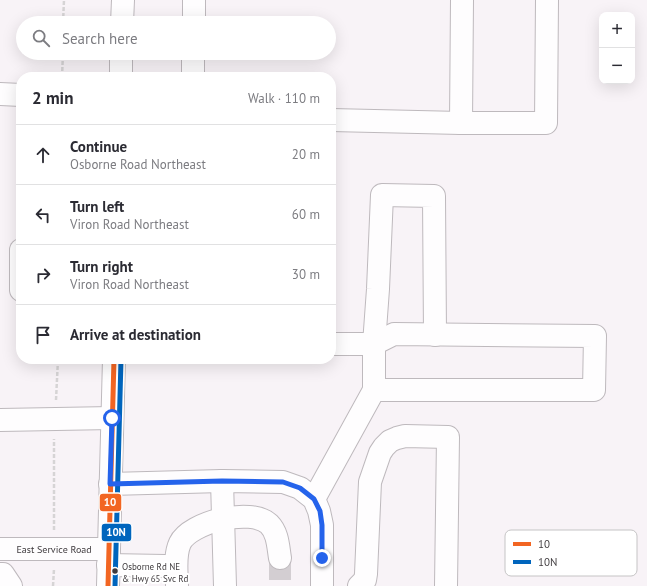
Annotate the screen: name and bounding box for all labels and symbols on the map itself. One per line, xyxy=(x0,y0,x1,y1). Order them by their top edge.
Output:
route start xyxy=(103,409,121,427)
line badge: 10 xyxy=(99,493,122,512)
text: 10 xyxy=(104,495,116,509)
line badge: 10N xyxy=(101,523,132,542)
text: 10N xyxy=(106,525,126,539)
legend xyxy=(505,530,637,576)
text: 10 xyxy=(538,537,550,551)
street label: East Service Road xyxy=(16,543,92,556)
route end xyxy=(313,549,331,567)
text: 10N xyxy=(538,555,557,569)
place label: Osborne Rd NE & Hwy 65 Svc Rd xyxy=(122,561,189,584)
marker: Osborne Rd NE & Hwy 65 Svc Rd xyxy=(110,566,120,576)

